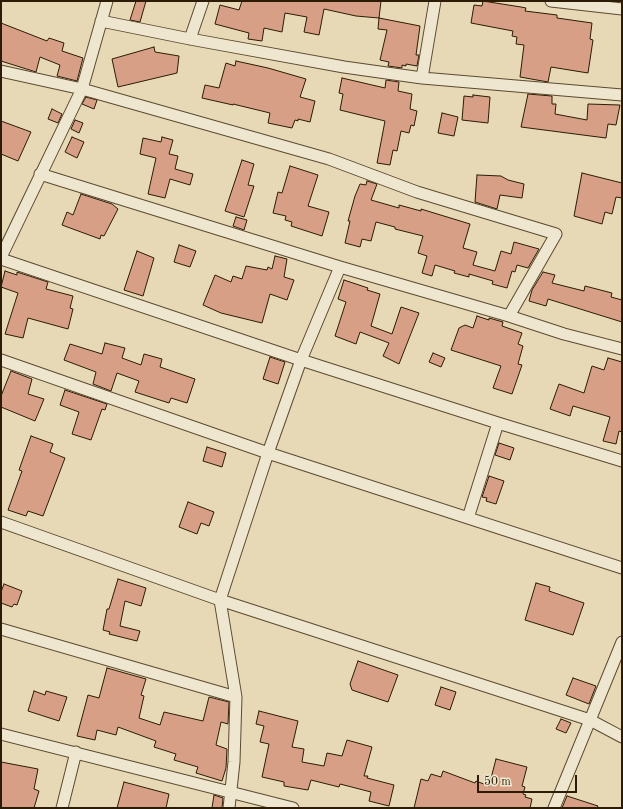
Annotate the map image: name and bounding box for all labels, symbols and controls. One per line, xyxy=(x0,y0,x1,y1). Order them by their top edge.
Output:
scale bar xyxy=(479,767,579,793)
text: 50 m xyxy=(484,776,511,788)

